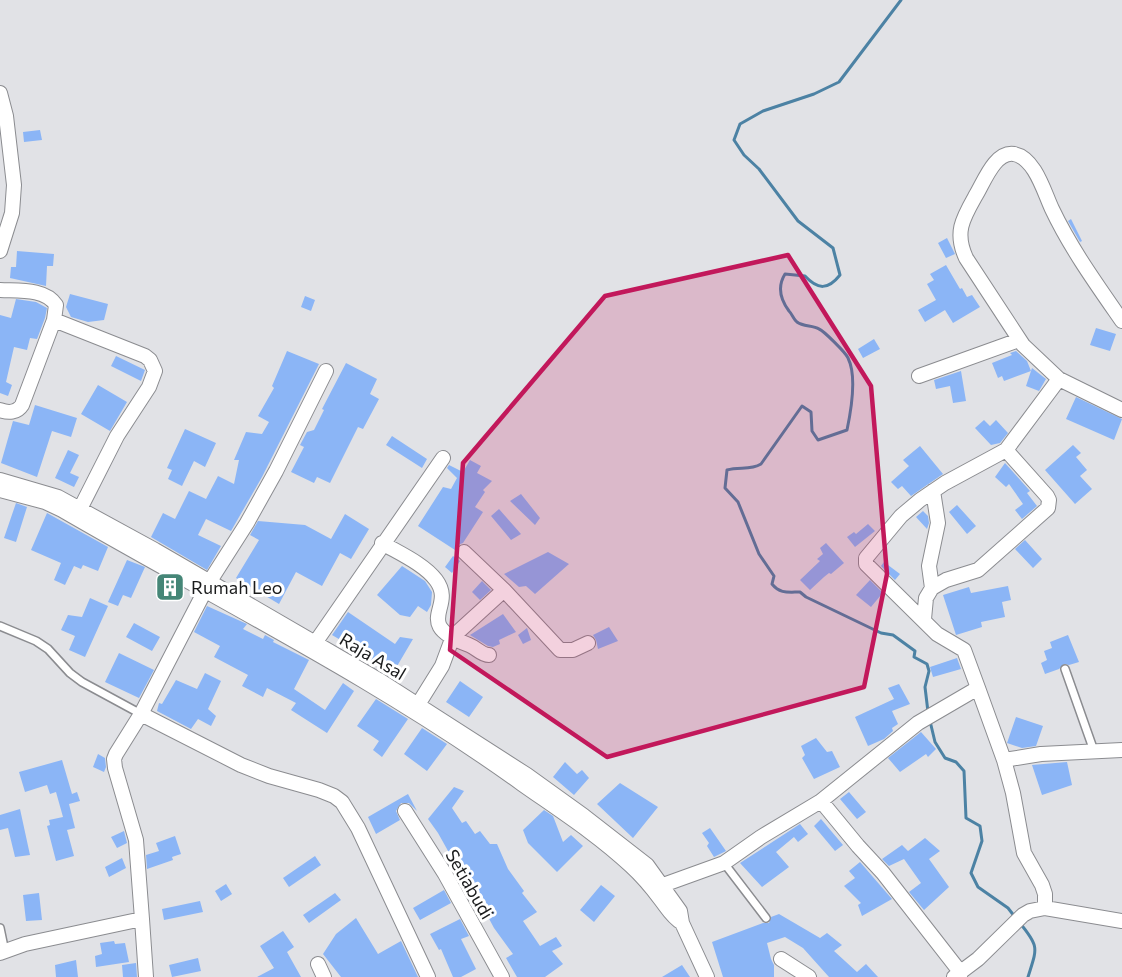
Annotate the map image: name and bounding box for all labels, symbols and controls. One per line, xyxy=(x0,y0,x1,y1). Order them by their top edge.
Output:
building icon: Rumah Leo xyxy=(154,571,186,603)
place label: Rumah Leo xyxy=(191,576,282,598)
street label: Raja Asal xyxy=(336,628,410,684)
street label: Setiabudi xyxy=(441,845,499,923)

